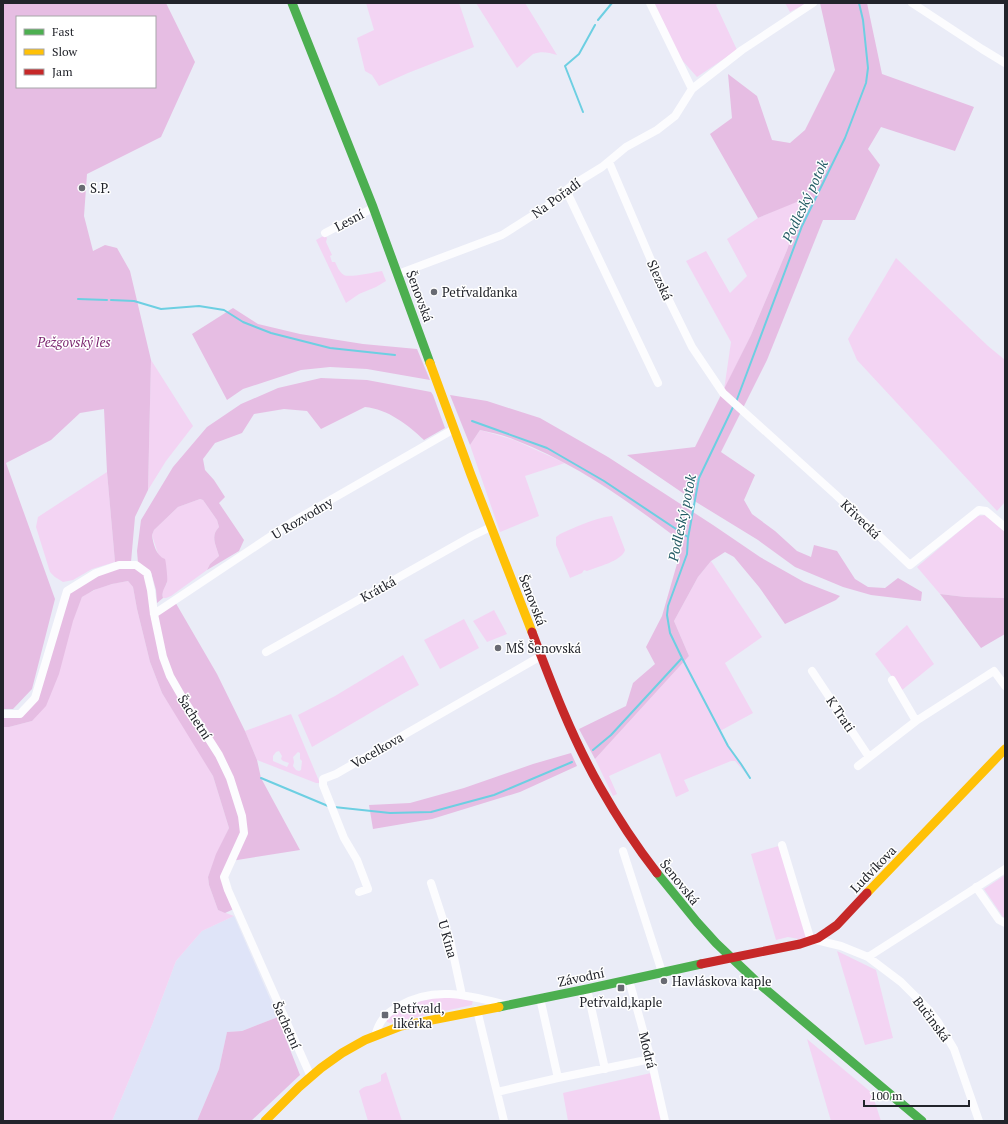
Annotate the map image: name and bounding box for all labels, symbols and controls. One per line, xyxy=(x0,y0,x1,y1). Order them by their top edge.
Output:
legend xyxy=(16,16,156,88)
text: Fast xyxy=(52,24,75,39)
text: Slow xyxy=(52,44,78,59)
text: Jam xyxy=(52,64,73,79)
water label: Podleský potok xyxy=(777,156,832,246)
street label: Na Pořadí xyxy=(528,174,584,222)
place label: S.P. xyxy=(90,179,110,197)
marker: S.P. xyxy=(77,183,87,193)
street label: Lesní xyxy=(331,205,367,235)
street label: Slezská xyxy=(643,257,677,303)
street label: Šenovská xyxy=(402,268,438,325)
place label: Petřvalďanka xyxy=(442,283,518,301)
marker: Petřvalďanka xyxy=(429,287,439,297)
park label: Pežgovský les xyxy=(36,333,111,351)
water label: Podleský potok xyxy=(663,472,700,564)
street label: U Rozvodny xyxy=(268,492,336,543)
street label: Křivecká xyxy=(837,495,885,543)
street label: Krátká xyxy=(357,572,399,606)
street label: Šenovská xyxy=(515,572,551,629)
place label: MŠ Šenovská xyxy=(506,639,582,657)
marker: MŠ Šenovská xyxy=(493,643,503,653)
street label: Šachetní xyxy=(174,691,216,743)
street label: K Trati xyxy=(822,693,860,735)
street label: Vocelkova xyxy=(347,728,407,772)
street label: Ludvíkova xyxy=(846,841,900,896)
street label: Šenovská xyxy=(656,855,704,909)
street label: U Kina xyxy=(434,918,462,960)
street label: Závodní xyxy=(556,963,606,991)
place label: Havláskova kaple xyxy=(672,972,772,990)
marker: Havláskova kaple xyxy=(659,976,669,986)
marker: Petřvald,kaple xyxy=(616,983,626,993)
place label: Petřvald,kaple xyxy=(580,993,662,1011)
street label: Bučinská xyxy=(909,993,955,1046)
street label: Šachetní xyxy=(269,998,305,1052)
place label: Petřvald, likérka xyxy=(393,999,445,1032)
marker: Petřvald, likérka xyxy=(380,1010,390,1020)
street label: Modrá xyxy=(635,1030,661,1071)
scale bar xyxy=(864,1082,969,1108)
text: 100 m xyxy=(870,1088,903,1103)

